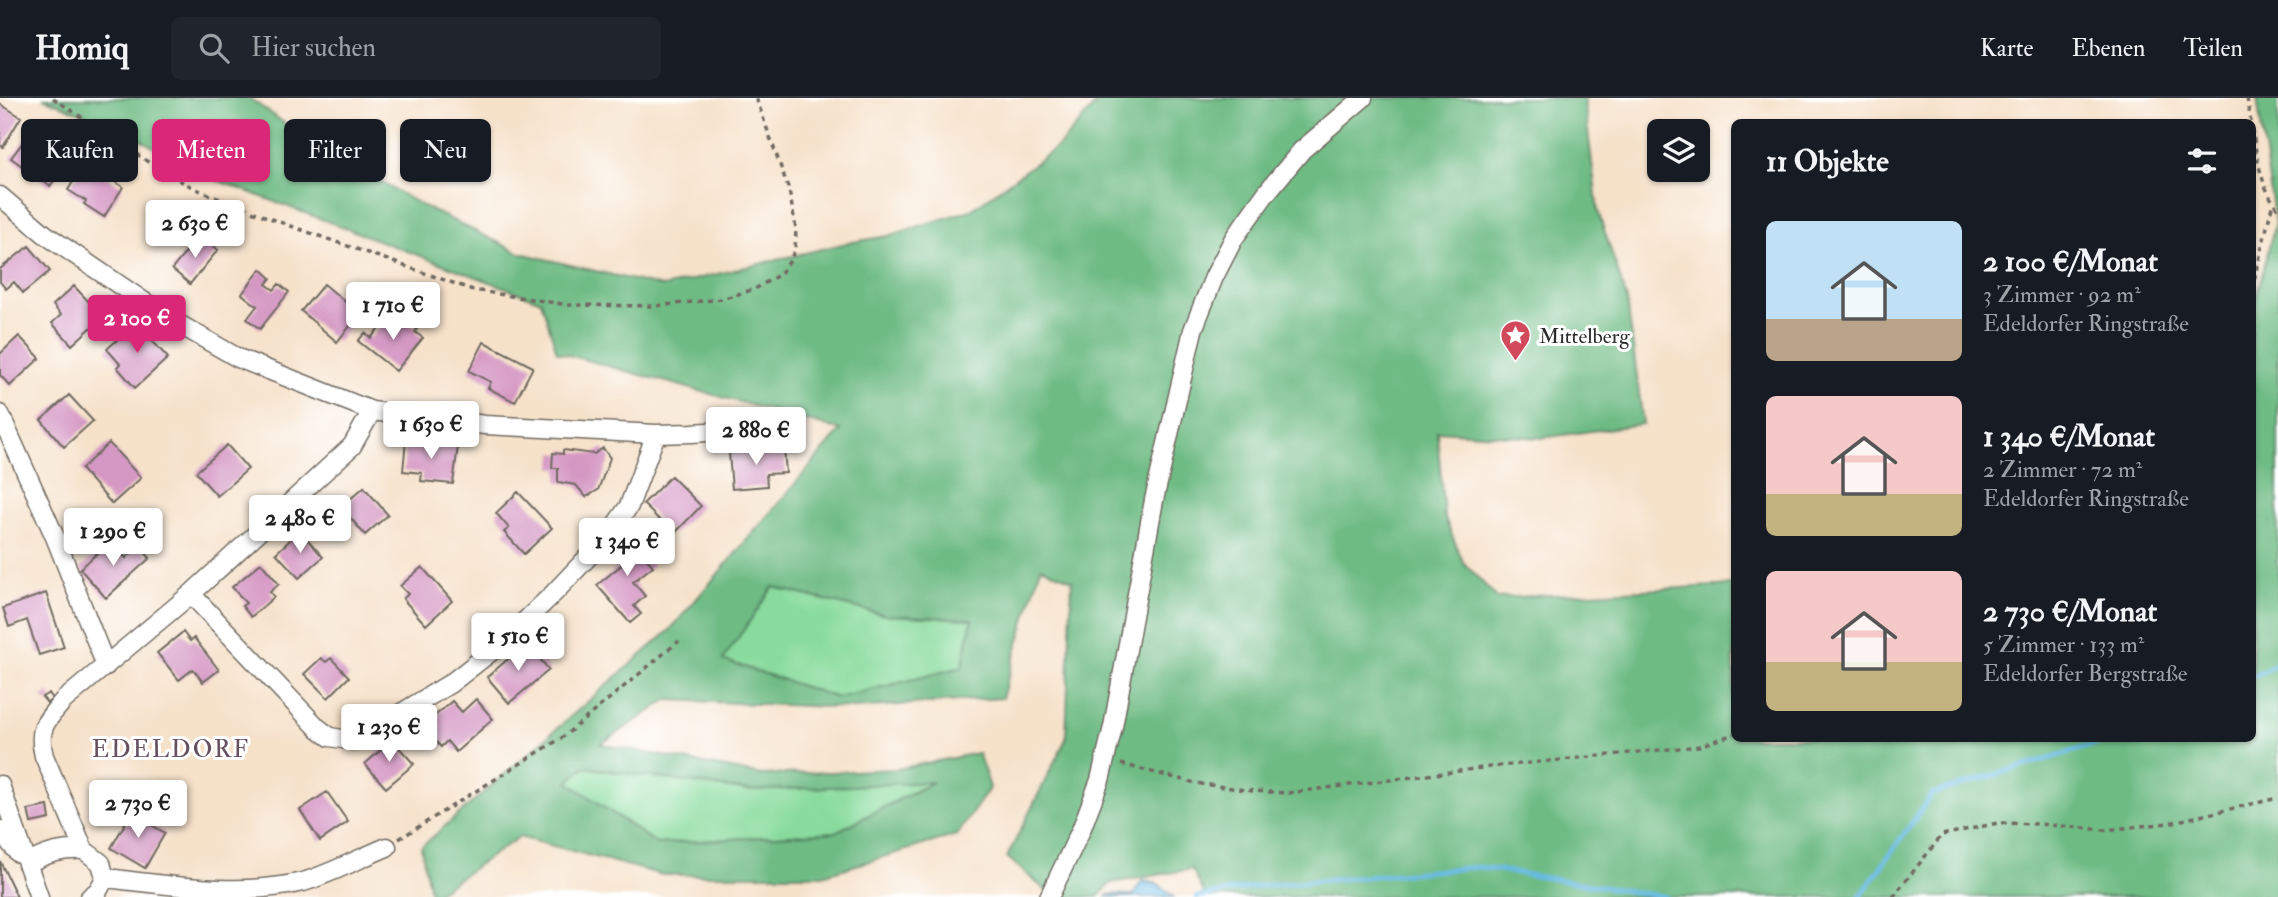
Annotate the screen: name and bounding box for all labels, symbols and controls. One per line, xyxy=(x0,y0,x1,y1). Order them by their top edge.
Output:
search box xyxy=(171,17,661,80)
text: Homiq xyxy=(35,28,129,69)
icon: search xyxy=(195,29,233,67)
text: Hier suchen xyxy=(251,32,376,64)
text: Karte xyxy=(1980,33,2033,64)
text: Ebenen xyxy=(2071,33,2145,64)
text: Teilen xyxy=(2183,33,2243,64)
chip: Kaufen xyxy=(21,119,138,182)
chip: Mieten xyxy=(152,119,270,182)
chip: Filter xyxy=(284,119,386,182)
chip: Neu xyxy=(400,119,491,182)
map controls xyxy=(1647,119,1710,182)
button: layers xyxy=(1647,119,1710,182)
icon: filters xyxy=(2183,142,2221,180)
text: 11 Objekte xyxy=(1766,143,1889,180)
pin: 2 630 € xyxy=(130,200,260,260)
text: 2 630 € xyxy=(161,208,229,237)
text: 2 100 €/Monat xyxy=(1983,243,2158,280)
icon: home xyxy=(1822,249,1906,333)
text: 3 Zimmer · 92 m² xyxy=(1983,280,2141,309)
pin: 1 710 € xyxy=(328,282,458,342)
text: 1 710 € xyxy=(362,290,424,319)
pin: 2 100 € xyxy=(72,296,202,355)
text: 2 100 € xyxy=(104,303,170,332)
text: Edeldorfer Ringstraße xyxy=(1983,309,2189,338)
place icon: Mittelberg xyxy=(1499,319,1533,363)
place label: Mittelberg xyxy=(1539,323,1630,350)
pin: 1 630 € xyxy=(366,402,496,461)
pin: 2 880 € xyxy=(691,408,821,467)
text: 1 630 € xyxy=(399,409,463,438)
text: 2 880 € xyxy=(722,415,790,444)
text: 1 340 €/Monat xyxy=(1983,418,2155,455)
icon: home xyxy=(1822,424,1906,508)
text: 2 Zimmer · 72 m² xyxy=(1983,455,2142,484)
text: Edeldorfer Ringstraße xyxy=(1983,484,2189,513)
pin: 2 480 € xyxy=(235,496,365,555)
text: 2 480 € xyxy=(265,503,335,532)
pin: 1 290 € xyxy=(48,508,178,568)
text: 1 290 € xyxy=(80,516,146,545)
pin: 1 340 € xyxy=(562,518,692,578)
text: 1 340 € xyxy=(595,526,659,555)
text: 2 730 €/Monat xyxy=(1983,593,2157,630)
icon: home xyxy=(1822,599,1906,683)
pin: 1 510 € xyxy=(453,614,583,673)
text: 1 510 € xyxy=(487,621,549,650)
text: 5 Zimmer · 133 m² xyxy=(1983,630,2144,659)
text: Edeldorfer Bergstraße xyxy=(1983,659,2187,688)
pin: 1 230 € xyxy=(324,704,454,764)
text: 1 230 € xyxy=(357,712,421,741)
district label: EDELDORF xyxy=(92,734,250,765)
pin: 2 730 € xyxy=(73,780,203,840)
text: 2 730 € xyxy=(105,788,171,817)

